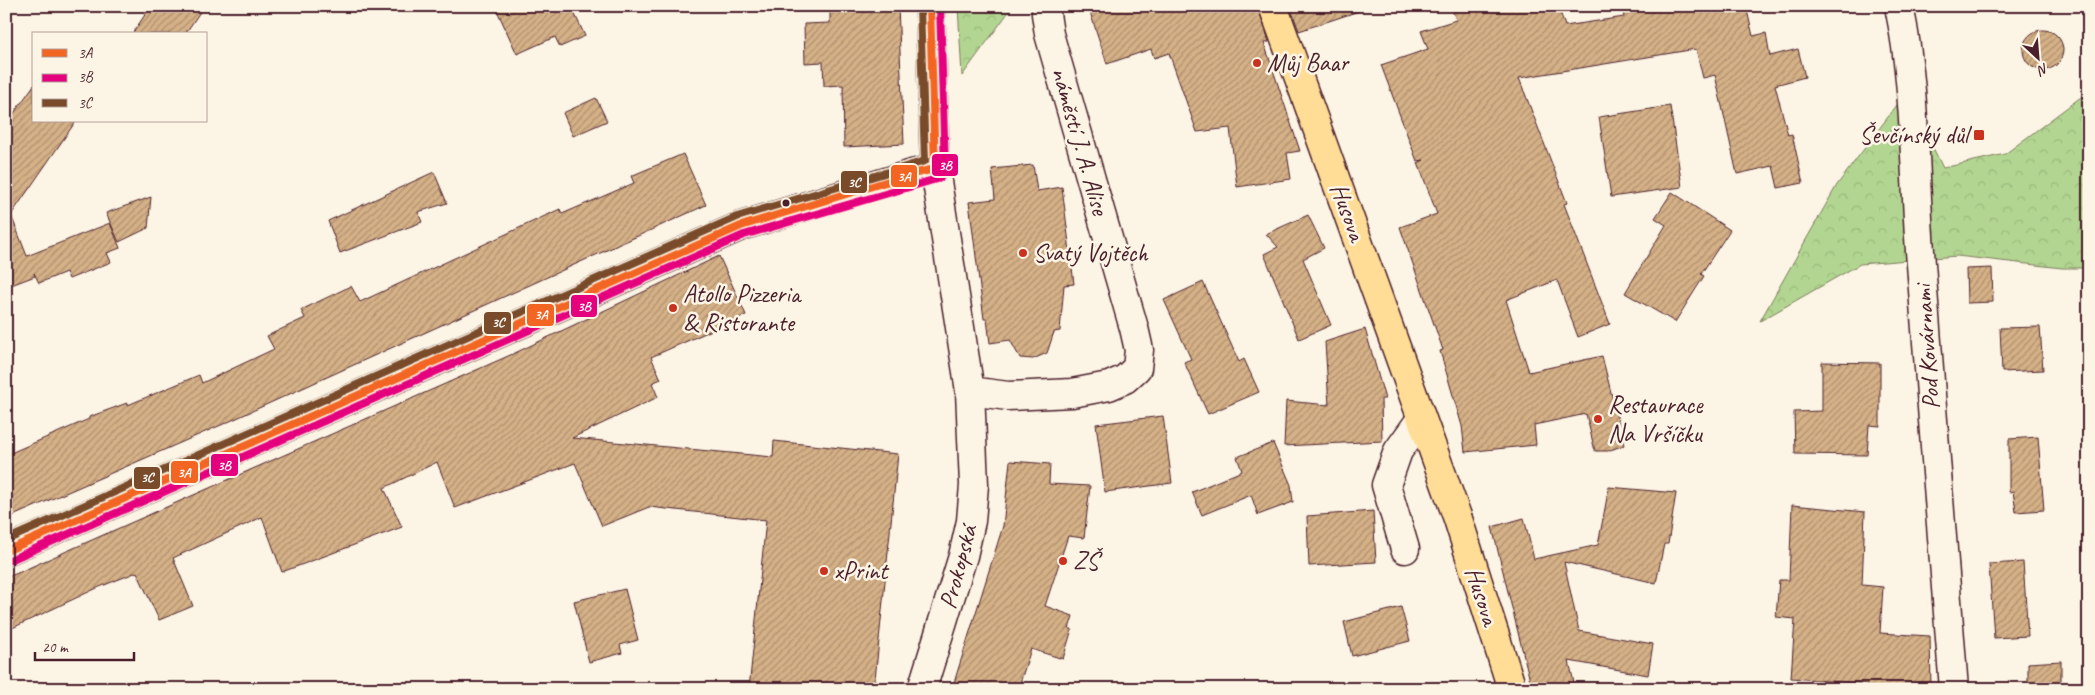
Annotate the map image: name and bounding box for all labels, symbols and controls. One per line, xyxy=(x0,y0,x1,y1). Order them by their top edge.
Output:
legend xyxy=(32,32,208,122)
north arrow xyxy=(2012,32,2062,82)
text: 3A xyxy=(78,44,94,63)
place label: Můj Baar xyxy=(1267,47,1350,79)
marker: Můj Baar xyxy=(1251,57,1263,69)
text: N xyxy=(2034,60,2051,80)
street label: náměstí J. A. Alise xyxy=(1044,63,1117,220)
text: 3B xyxy=(78,68,94,87)
text: 3C xyxy=(78,94,94,113)
place label: Ševčínský důl xyxy=(1859,119,1973,151)
marker: Ševčínský důl xyxy=(1972,128,1986,142)
line badge: 3B xyxy=(931,153,959,177)
text: 3B xyxy=(938,157,953,174)
line badge: 3A xyxy=(890,164,918,188)
text: 3A xyxy=(897,168,912,185)
line badge: 3C xyxy=(840,170,868,194)
text: 3C xyxy=(848,174,863,191)
street label: Husova xyxy=(1323,179,1374,248)
unlabelled marker xyxy=(781,198,791,208)
place label: Svatý Vojtěch xyxy=(1033,237,1149,269)
marker: Svatý Vojtěch xyxy=(1017,247,1029,259)
place label: Atollo Pizzeria & Ristorante xyxy=(683,278,803,339)
street label: Pod Kovárnami xyxy=(1906,280,1947,410)
line badge: 3B xyxy=(570,294,598,318)
text: 3B xyxy=(577,298,592,315)
marker: Atollo Pizzeria & Ristorante xyxy=(667,302,679,314)
line badge: 3A xyxy=(526,303,555,327)
text: 3A xyxy=(534,306,549,323)
line badge: 3C xyxy=(483,311,512,335)
text: 3C xyxy=(492,314,507,331)
place label: Restaurace Na Vršíčku xyxy=(1608,389,1704,450)
marker: Restaurace Na Vršíčku xyxy=(1592,413,1604,425)
line badge: 3B xyxy=(210,453,239,477)
text: 3B xyxy=(217,457,232,474)
line badge: 3A xyxy=(170,460,199,484)
text: 3A xyxy=(177,464,192,481)
line badge: 3C xyxy=(133,466,161,490)
text: 3C xyxy=(141,469,156,486)
street label: Prokopská xyxy=(931,520,985,612)
place label: ZŠ xyxy=(1073,545,1103,577)
place label: xPrint xyxy=(834,555,890,587)
marker: ZŠ xyxy=(1057,555,1069,567)
street label: Husova xyxy=(1458,563,1507,632)
marker: xPrint xyxy=(818,565,830,577)
scale bar xyxy=(35,630,134,662)
text: 20 m xyxy=(42,638,69,657)

